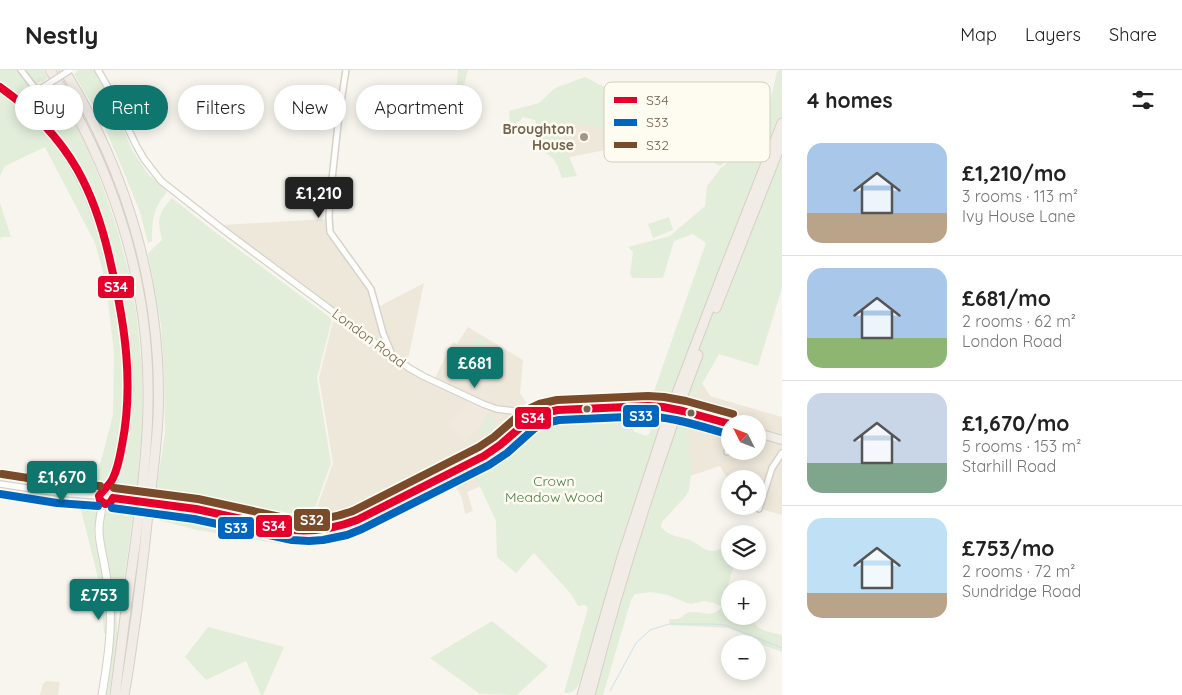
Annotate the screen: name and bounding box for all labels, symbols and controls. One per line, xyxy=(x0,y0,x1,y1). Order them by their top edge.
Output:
text: Nestly xyxy=(25,20,98,50)
text: Map xyxy=(960,23,997,46)
text: Layers xyxy=(1025,23,1081,46)
text: Share xyxy=(1109,23,1157,46)
legend xyxy=(604,82,770,162)
chip: Buy xyxy=(15,85,83,130)
chip: Rent xyxy=(93,85,168,130)
chip: Filters xyxy=(178,85,264,130)
chip: New xyxy=(274,85,346,130)
chip: Apartment xyxy=(356,85,482,130)
icon: filters xyxy=(1129,86,1157,114)
text: 4 homes xyxy=(807,87,893,113)
text: S34 xyxy=(646,91,669,109)
text: S33 xyxy=(646,113,669,131)
place label: Broughton House xyxy=(502,120,574,154)
marker: Broughton House xyxy=(578,131,590,143)
text: S32 xyxy=(646,136,669,154)
text: £1,210/mo xyxy=(962,160,1066,186)
icon: home xyxy=(847,163,907,223)
pin: £1,210 xyxy=(278,176,360,219)
text: £1,210 xyxy=(296,183,342,203)
text: 3 rooms · 113 m² xyxy=(962,186,1078,206)
text: Ivy House Lane xyxy=(962,206,1076,226)
line badge: S34 xyxy=(97,275,135,299)
text: S34 xyxy=(104,278,128,296)
text: £681/mo xyxy=(962,285,1051,311)
icon: home xyxy=(847,288,907,348)
street label: London Road xyxy=(329,304,409,372)
text: 2 rooms · 62 m² xyxy=(962,311,1076,331)
text: London Road xyxy=(962,331,1062,351)
pin: £681 xyxy=(445,346,505,389)
text: £681 xyxy=(458,353,492,373)
unlabelled marker xyxy=(582,404,592,414)
line badge: S33 xyxy=(622,404,660,428)
line badge: S34 xyxy=(514,406,552,430)
text: S33 xyxy=(629,407,653,425)
unlabelled marker xyxy=(686,408,696,418)
text: S34 xyxy=(521,409,545,427)
text: £1,670/mo xyxy=(962,410,1069,436)
icon: home xyxy=(847,413,907,473)
north arrow xyxy=(721,415,766,460)
map controls xyxy=(721,415,766,680)
text: 5 rooms · 153 m² xyxy=(962,436,1081,456)
text: Starhill Road xyxy=(962,456,1056,476)
pin: £1,670 xyxy=(21,460,103,503)
text: £1,670 xyxy=(38,467,86,487)
button: locate xyxy=(721,470,766,515)
park label: Crown Meadow Wood xyxy=(505,472,603,506)
line badge: S32 xyxy=(293,508,331,532)
text: S32 xyxy=(300,511,324,529)
line badge: S34 xyxy=(255,514,293,538)
line badge: S33 xyxy=(217,516,255,540)
text: S34 xyxy=(262,517,286,535)
text: S33 xyxy=(224,519,248,537)
button: layers xyxy=(721,525,766,570)
text: £753/mo xyxy=(962,535,1054,561)
icon: home xyxy=(847,538,907,598)
text: 2 rooms · 72 m² xyxy=(962,561,1075,581)
pin: £753 xyxy=(69,578,129,621)
button: + xyxy=(721,580,766,625)
text: Sundridge Road xyxy=(962,581,1081,601)
text: £753 xyxy=(81,585,117,605)
button: − xyxy=(721,635,766,680)

